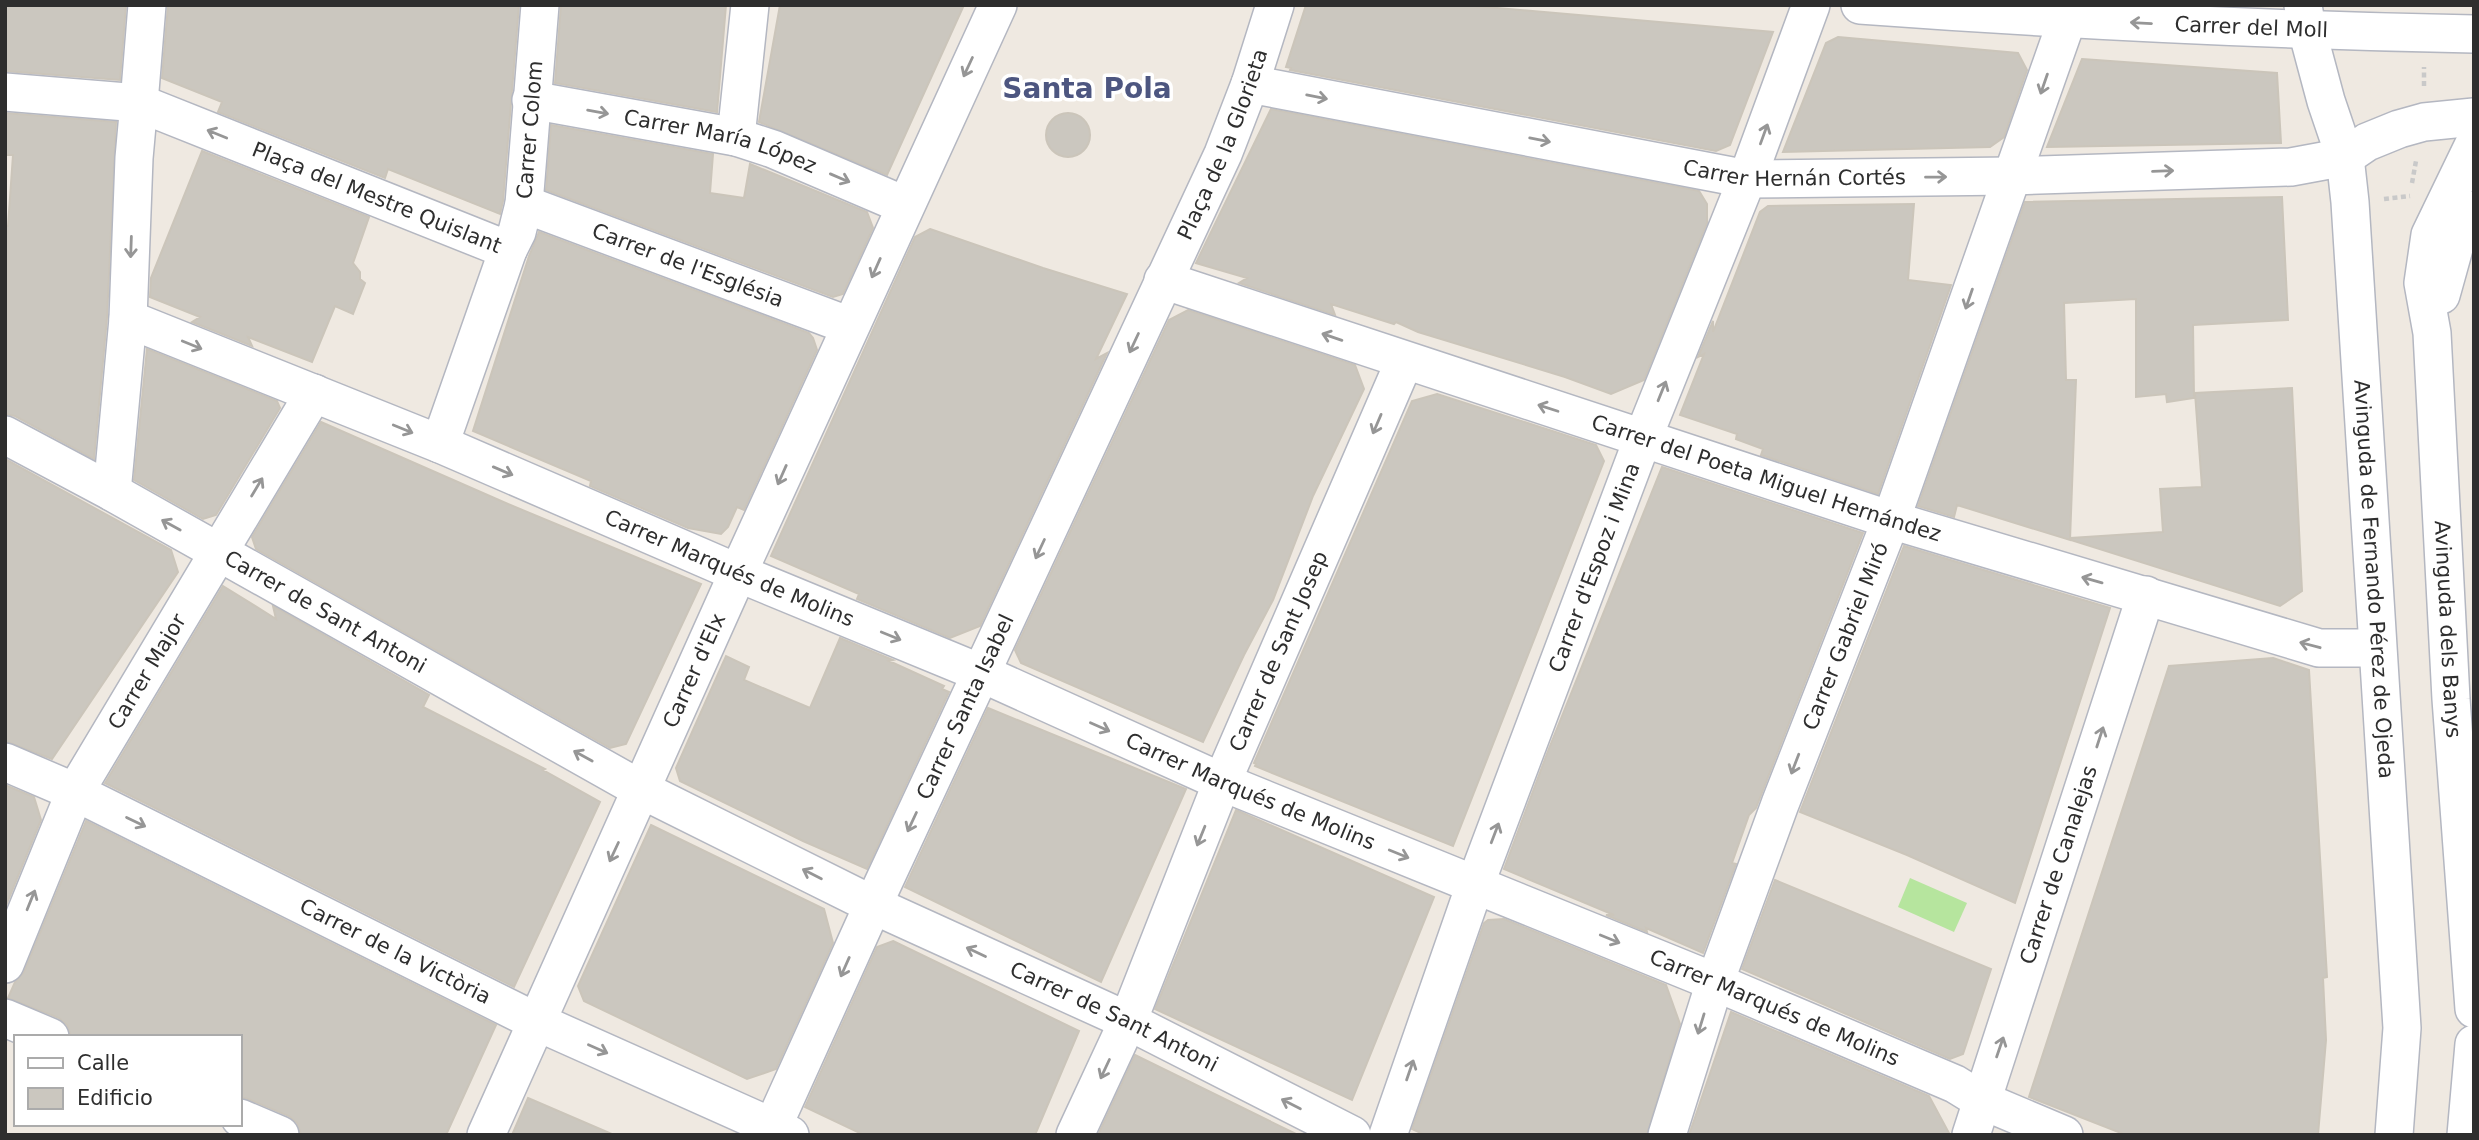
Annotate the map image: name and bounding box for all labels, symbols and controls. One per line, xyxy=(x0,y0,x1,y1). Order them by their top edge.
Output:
street label: Carrer del Moll xyxy=(2174,12,2329,42)
one-way arrow xyxy=(2130,17,2153,30)
street label: Plaça de la Glorieta xyxy=(1173,46,1272,244)
one-way arrow xyxy=(961,56,974,77)
street label: Carrer Colom xyxy=(512,60,547,200)
district label: Santa Pola xyxy=(1002,72,1172,105)
one-way arrow xyxy=(2037,73,2050,95)
one-way arrow xyxy=(1305,91,1328,104)
street label: Carrer María López xyxy=(622,105,820,178)
one-way arrow xyxy=(586,106,609,119)
one-way arrow xyxy=(1758,123,1771,145)
one-way arrow xyxy=(206,127,228,140)
one-way arrow xyxy=(1528,134,1551,148)
street label: Plaça del Mestre Quislant xyxy=(249,137,505,258)
street label: Carrer Hernán Cortés xyxy=(1681,155,1906,191)
one-way arrow xyxy=(2151,164,2174,178)
one-way arrow xyxy=(1924,170,1947,184)
one-way arrow xyxy=(829,172,850,185)
street label: Carrer de l'Església xyxy=(589,219,787,312)
one-way arrow xyxy=(124,235,138,258)
one-way arrow xyxy=(869,256,882,278)
one-way arrow xyxy=(1962,287,1974,309)
one-way arrow xyxy=(1321,330,1343,342)
one-way arrow xyxy=(1127,331,1140,353)
one-way arrow xyxy=(180,339,202,352)
street label: Avinguda de Fernando Pérez de Ojeda xyxy=(2349,379,2398,779)
one-way arrow xyxy=(1657,381,1670,403)
one-way arrow xyxy=(1537,400,1559,413)
street label: Carrer del Poeta Miguel Hernández xyxy=(1588,410,1944,546)
one-way arrow xyxy=(1370,413,1383,435)
one-way arrow xyxy=(392,423,413,436)
street label: Carrer d'Espoz i Mina xyxy=(1544,459,1645,676)
one-way arrow xyxy=(775,464,788,485)
one-way arrow xyxy=(491,465,513,478)
one-way arrow xyxy=(250,478,265,497)
street label: Carrer Marqués de Molins xyxy=(601,505,858,632)
one-way arrow xyxy=(161,518,181,532)
street label: Avinguda dels Banys xyxy=(2430,520,2466,739)
one-way arrow xyxy=(1032,539,1045,560)
street label: Carrer Gabriel Miró xyxy=(1798,539,1893,734)
street label: Carrer de Sant Antoni xyxy=(220,546,430,678)
street label: Carrer de Sant Josep xyxy=(1225,547,1333,755)
one-way arrow xyxy=(2081,572,2103,585)
street label: Carrer Major xyxy=(103,609,191,734)
street label: Carrer d'Elx xyxy=(658,610,730,732)
street label: Carrer Santa Isabel xyxy=(912,610,1019,803)
one-way arrow xyxy=(880,630,901,643)
one-way arrow xyxy=(2299,638,2321,651)
one-way arrow xyxy=(1089,721,1110,734)
one-way arrow xyxy=(2095,726,2108,748)
street label: Carrer Marqués de Molins xyxy=(1122,728,1379,855)
one-way arrow xyxy=(573,749,594,762)
one-way arrow xyxy=(1788,753,1801,775)
street label: Carrer de Canalejas xyxy=(2015,762,2102,967)
one-way arrow xyxy=(905,811,919,832)
one-way arrow xyxy=(125,816,146,830)
one-way arrow xyxy=(1489,822,1502,844)
one-way arrow xyxy=(1193,825,1206,847)
one-way arrow xyxy=(607,840,620,862)
one-way arrow xyxy=(1388,849,1410,862)
one-way arrow xyxy=(802,867,823,881)
one-way arrow xyxy=(25,890,38,912)
street label: Carrer de la Victòria xyxy=(296,894,495,1009)
one-way arrow xyxy=(1599,934,1620,947)
one-way arrow xyxy=(966,944,987,958)
street label: Carrer Marqués de Molins xyxy=(1646,945,1903,1071)
one-way arrow xyxy=(838,956,851,977)
street label: Carrer de Sant Antoni xyxy=(1006,957,1222,1077)
one-way arrow xyxy=(1694,1013,1706,1035)
legend xyxy=(14,1035,242,1126)
one-way arrow xyxy=(1995,1036,2007,1058)
one-way arrow xyxy=(586,1043,608,1056)
text: Calle xyxy=(77,1051,129,1075)
one-way arrow xyxy=(1098,1058,1111,1079)
one-way arrow xyxy=(1405,1060,1417,1082)
text: Edificio xyxy=(77,1086,153,1110)
one-way arrow xyxy=(1281,1096,1302,1110)

